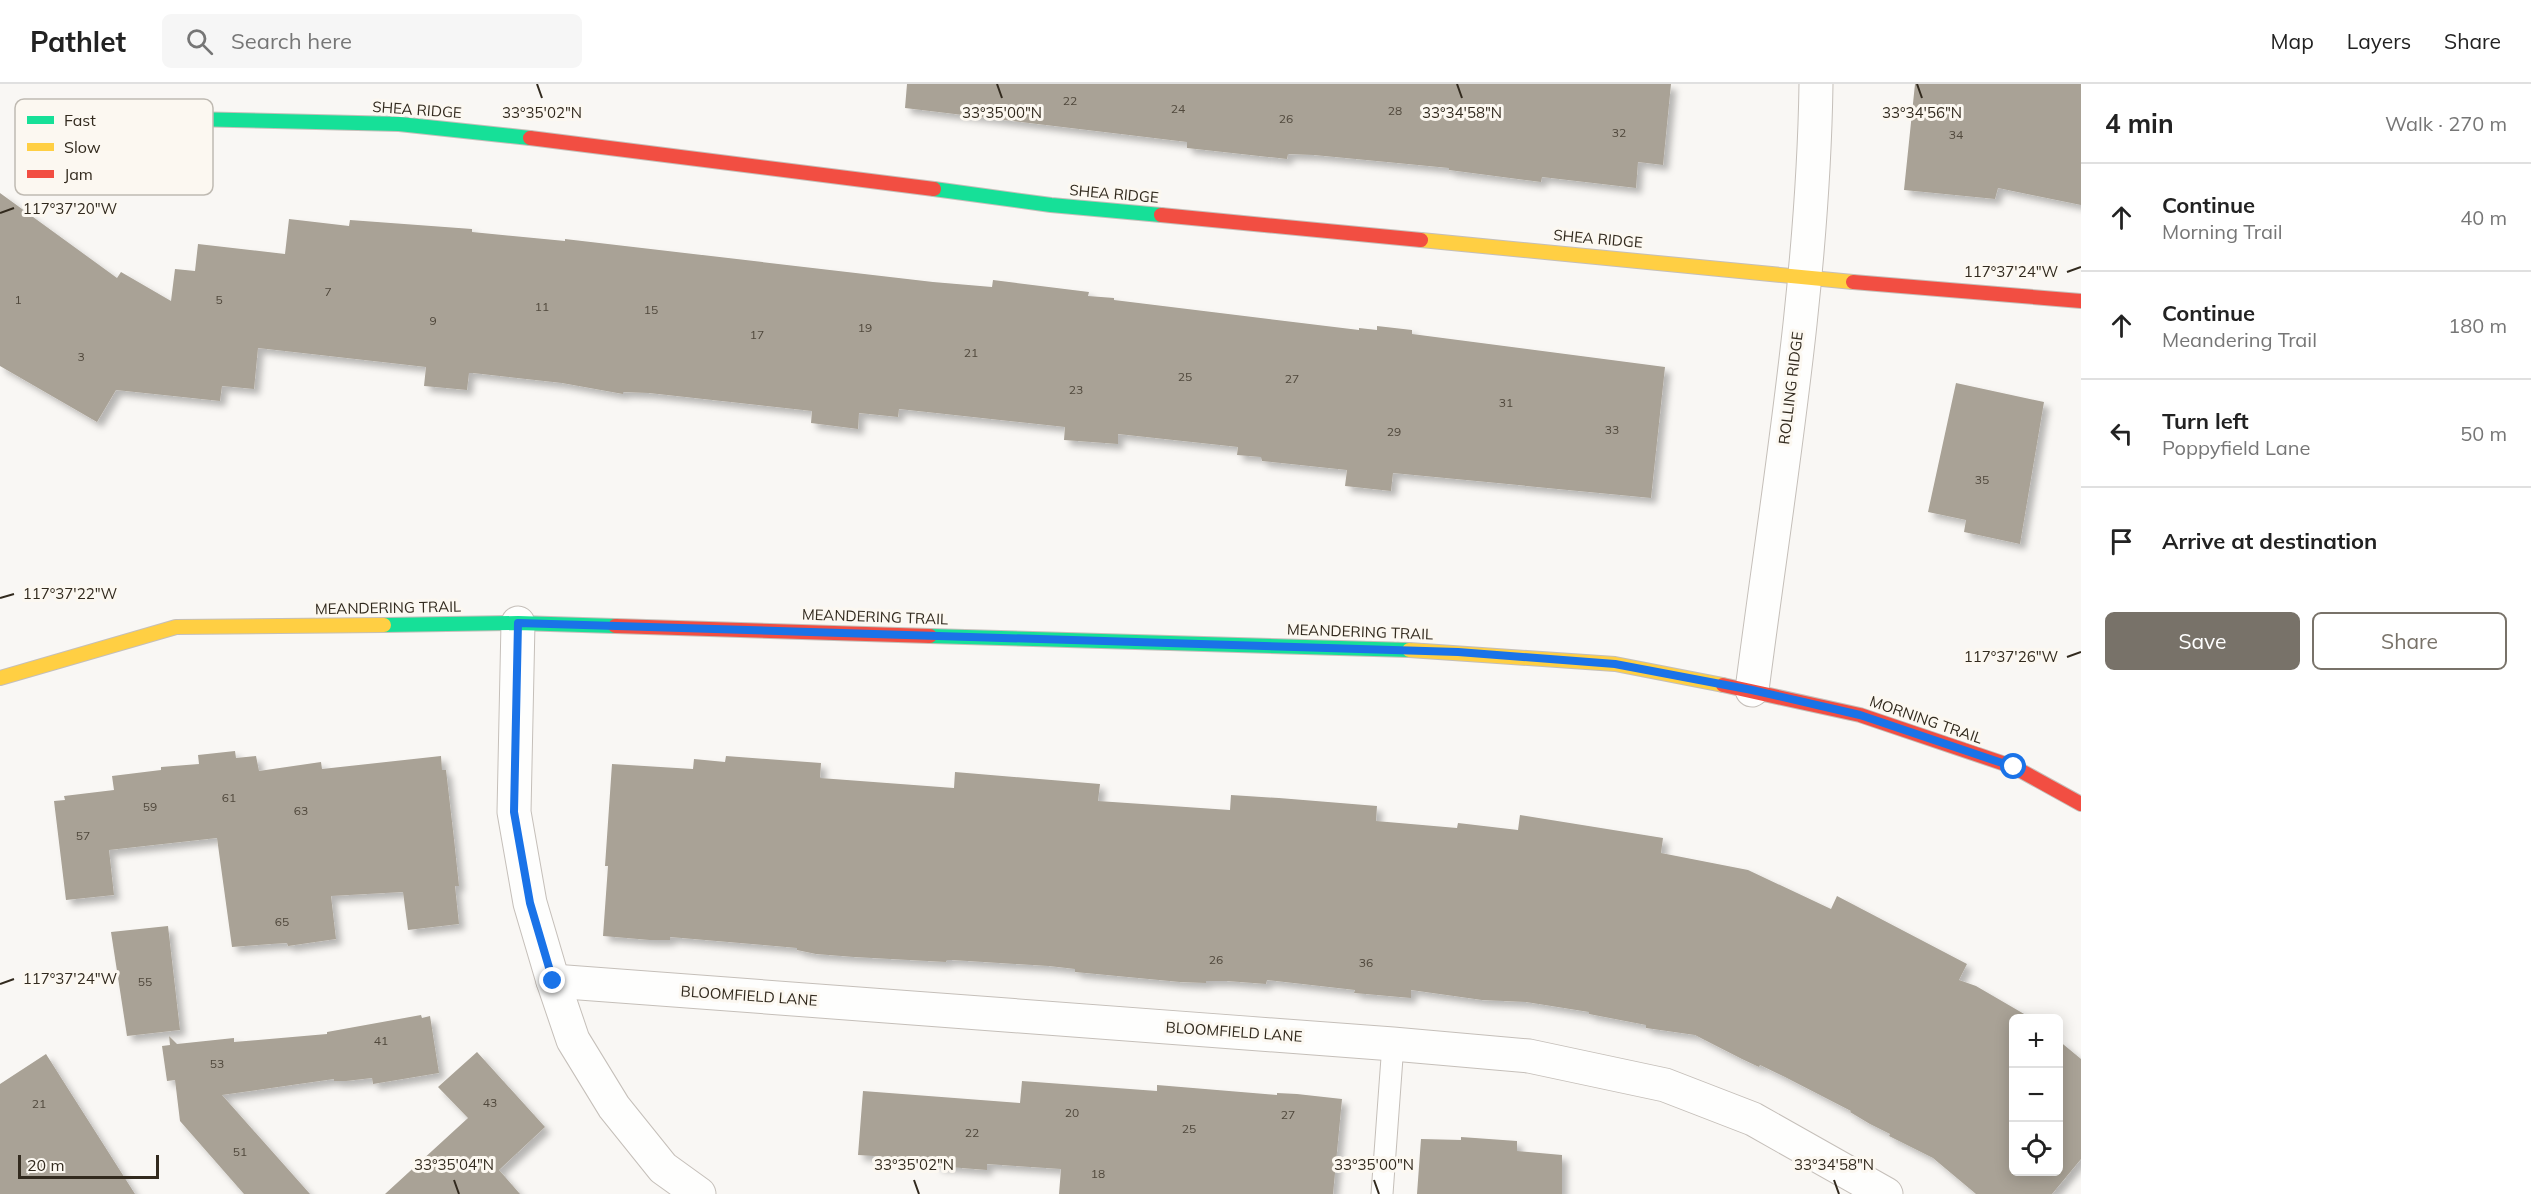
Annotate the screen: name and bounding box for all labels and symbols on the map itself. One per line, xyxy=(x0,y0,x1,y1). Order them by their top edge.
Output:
house number: 22 xyxy=(1063,93,1077,108)
street label: SHEA RIDGE xyxy=(372,97,463,122)
legend xyxy=(15,99,213,195)
house number: 24 xyxy=(1171,101,1185,116)
text: 33°35'02"N xyxy=(502,103,582,122)
text: 33°35'00"N xyxy=(962,103,1042,122)
house number: 28 xyxy=(1388,103,1402,118)
text: 33°34'58"N xyxy=(1422,103,1502,122)
text: 33°34'56"N xyxy=(1882,103,1962,122)
text: Fast xyxy=(64,110,96,130)
house number: 26 xyxy=(1279,111,1293,126)
house number: 32 xyxy=(1612,125,1626,140)
house number: 34 xyxy=(1949,127,1963,142)
text: Slow xyxy=(64,137,101,157)
text: Jam xyxy=(64,164,93,184)
street label: SHEA RIDGE xyxy=(1069,180,1160,207)
text: 117°37'20"W xyxy=(23,199,118,218)
street label: SHEA RIDGE xyxy=(1553,225,1644,252)
text: 117°37'24"W xyxy=(1964,262,2059,281)
house number: 7 xyxy=(324,284,332,299)
house number: 1 xyxy=(14,292,22,307)
house number: 5 xyxy=(215,292,223,307)
house number: 11 xyxy=(535,299,549,314)
house number: 15 xyxy=(644,302,658,317)
house number: 9 xyxy=(429,313,437,328)
house number: 19 xyxy=(858,320,872,335)
house number: 17 xyxy=(750,327,764,342)
street label: ROLLING RIDGE xyxy=(1774,330,1807,445)
house number: 21 xyxy=(964,345,978,360)
house number: 3 xyxy=(77,349,85,364)
house number: 25 xyxy=(1178,369,1192,384)
house number: 27 xyxy=(1285,371,1299,386)
house number: 23 xyxy=(1069,382,1083,397)
house number: 31 xyxy=(1499,395,1513,410)
house number: 33 xyxy=(1605,422,1619,437)
house number: 29 xyxy=(1387,424,1401,439)
house number: 35 xyxy=(1975,472,1989,487)
text: 117°37'22"W xyxy=(23,584,118,603)
street label: MEANDERING TRAIL xyxy=(315,597,461,618)
street label: MEANDERING TRAIL xyxy=(802,604,949,629)
street label: MEANDERING TRAIL xyxy=(1287,619,1434,644)
text: 117°37'26"W xyxy=(1964,647,2059,666)
street label: MORNING TRAIL xyxy=(1867,691,1985,748)
route start xyxy=(2000,753,2026,779)
house number: 61 xyxy=(222,790,236,805)
house number: 59 xyxy=(143,799,157,814)
house number: 63 xyxy=(294,803,308,818)
house number: 57 xyxy=(76,828,90,843)
house number: 65 xyxy=(275,914,289,929)
house number: 26 xyxy=(1209,952,1223,967)
house number: 36 xyxy=(1359,955,1373,970)
route end xyxy=(539,967,565,993)
text: 117°37'24"W xyxy=(23,969,118,988)
house number: 55 xyxy=(138,974,152,989)
street label: BLOOMFIELD LANE xyxy=(680,981,818,1010)
street label: BLOOMFIELD LANE xyxy=(1165,1017,1303,1046)
house number: 41 xyxy=(374,1033,388,1048)
house number: 53 xyxy=(210,1056,224,1071)
house number: 43 xyxy=(483,1095,497,1110)
house number: 21 xyxy=(32,1096,46,1111)
house number: 20 xyxy=(1065,1105,1079,1120)
house number: 27 xyxy=(1281,1107,1295,1122)
house number: 25 xyxy=(1182,1121,1196,1136)
house number: 22 xyxy=(965,1125,979,1140)
house number: 51 xyxy=(233,1144,247,1159)
scale bar xyxy=(18,1152,159,1180)
text: 33°35'04"N xyxy=(414,1155,494,1174)
text: 33°35'02"N xyxy=(874,1155,954,1174)
text: 33°35'00"N xyxy=(1334,1155,1414,1174)
text: 33°34'58"N xyxy=(1794,1155,1874,1174)
house number: 18 xyxy=(1091,1166,1105,1181)

